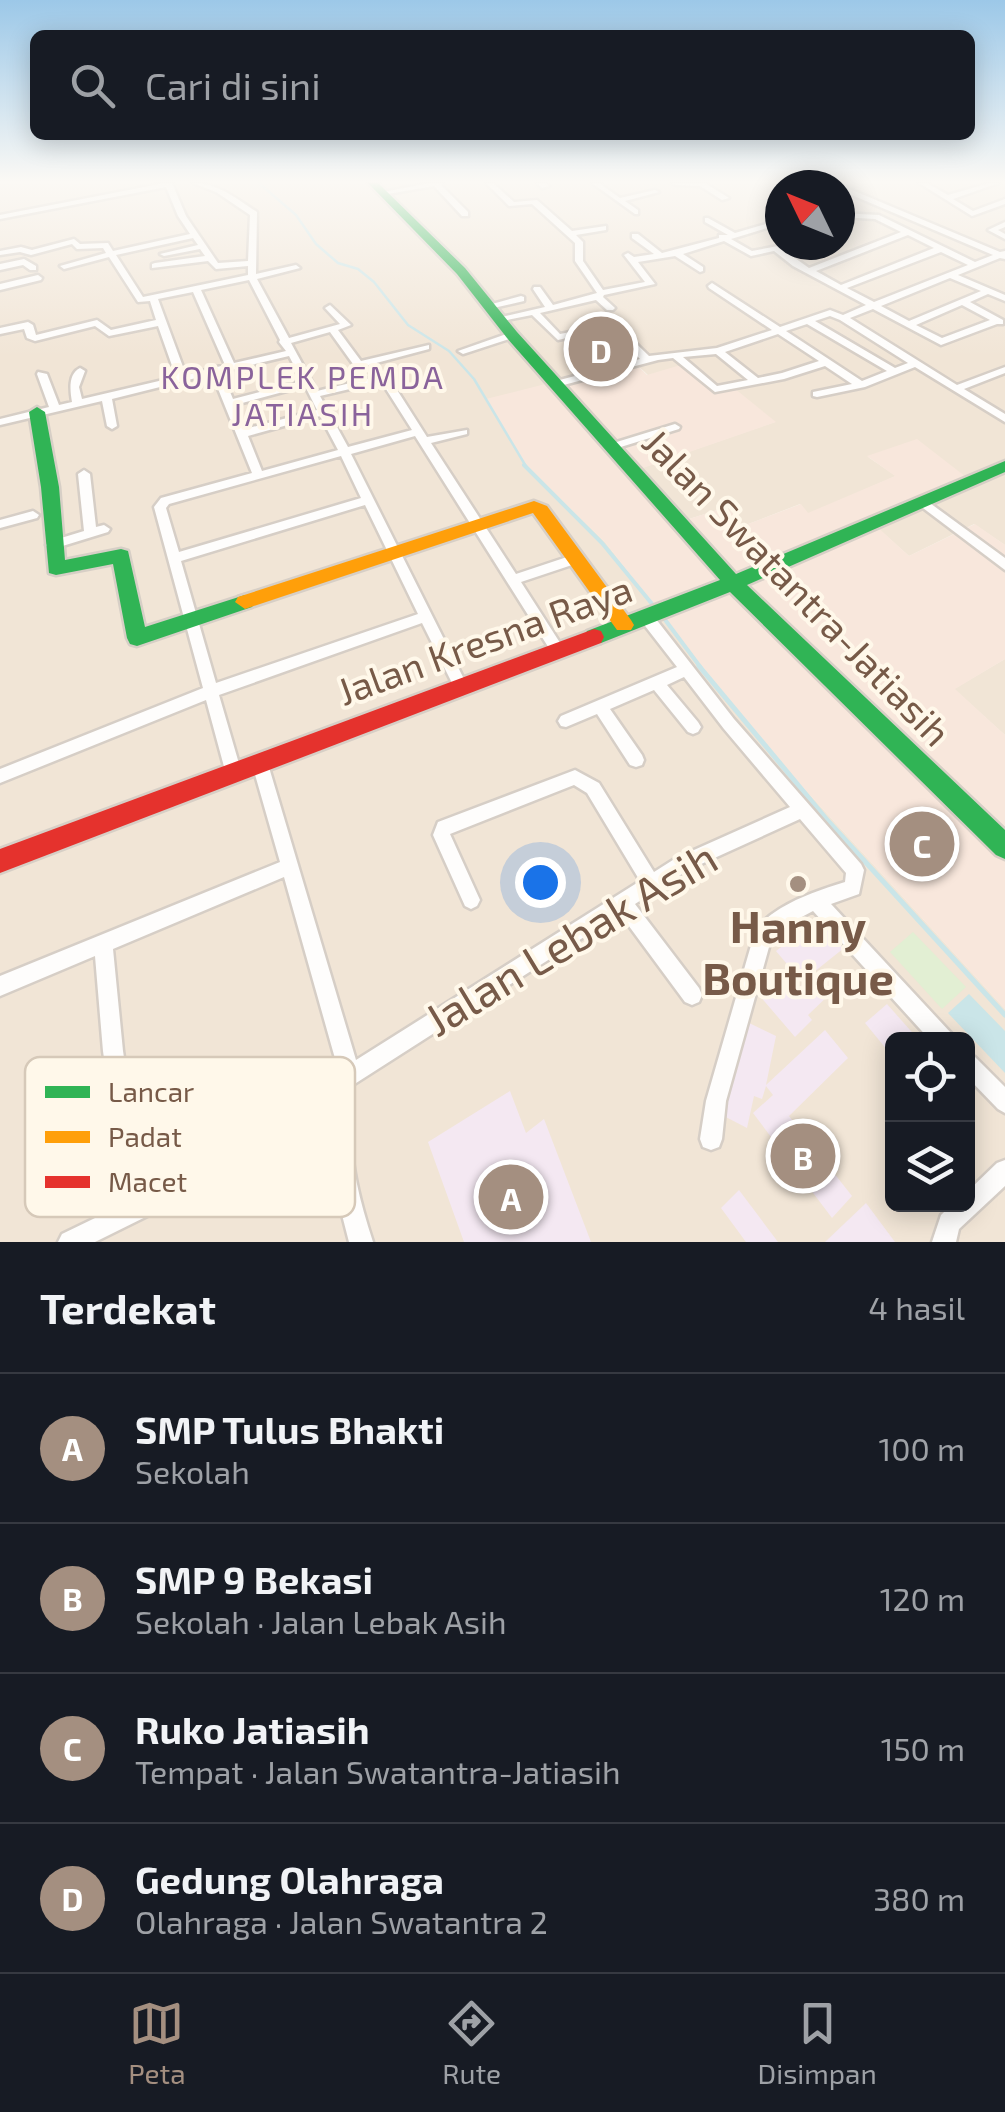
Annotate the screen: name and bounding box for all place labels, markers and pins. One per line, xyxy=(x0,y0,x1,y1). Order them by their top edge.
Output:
pin: D xyxy=(568,312,634,386)
pin: C xyxy=(890,806,954,882)
marker: Hanny Boutique xyxy=(787,873,809,895)
place label: Hanny Boutique xyxy=(702,898,894,1004)
pin: B xyxy=(770,1118,836,1194)
pin: A xyxy=(478,1160,544,1234)

